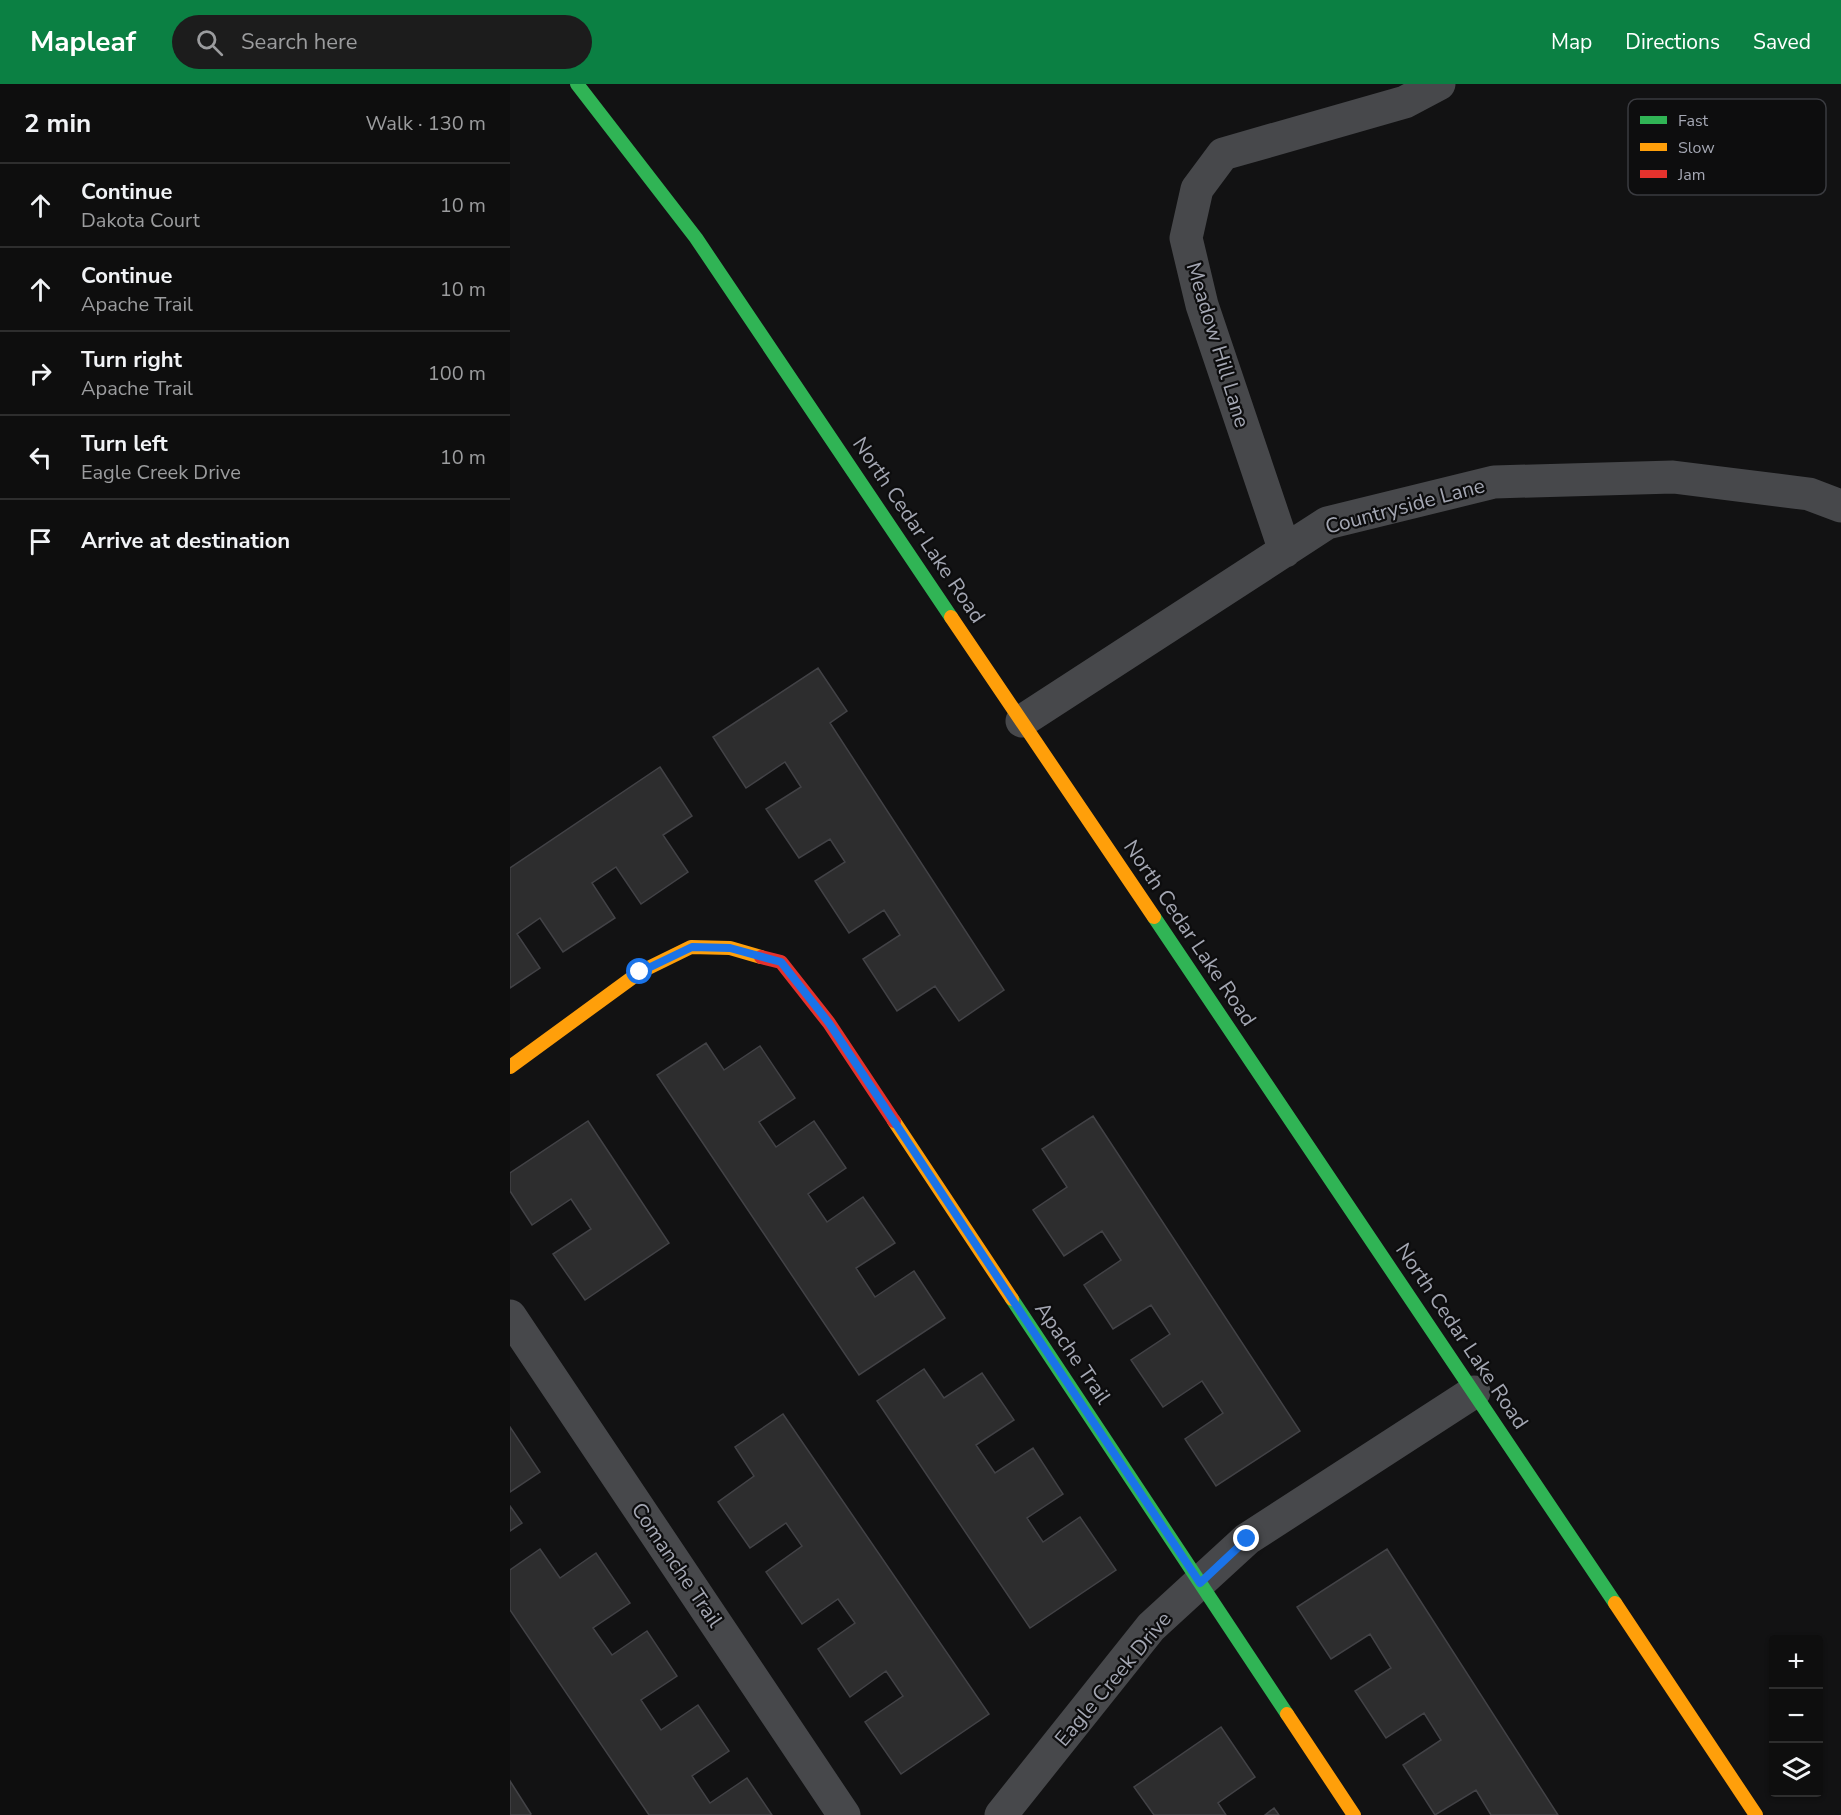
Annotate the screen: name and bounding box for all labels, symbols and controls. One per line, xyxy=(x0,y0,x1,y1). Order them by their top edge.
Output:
search box xyxy=(172,15,592,69)
text: Mapleaf xyxy=(30,23,136,61)
icon: search xyxy=(193,26,226,59)
text: Search here xyxy=(241,27,358,57)
text: Map xyxy=(1551,28,1592,56)
text: Directions xyxy=(1625,28,1720,56)
text: Saved xyxy=(1753,28,1811,56)
legend xyxy=(1628,99,1826,195)
text: 2 min xyxy=(24,106,91,141)
text: Walk · 130 m xyxy=(366,110,486,137)
text: Fast xyxy=(1678,110,1709,132)
text: Slow xyxy=(1678,137,1715,159)
text: Jam xyxy=(1677,164,1705,186)
text: Continue xyxy=(81,177,172,207)
icon: ahead xyxy=(24,189,57,222)
text: 10 m xyxy=(440,192,486,219)
text: Dakota Court xyxy=(81,207,200,234)
street label: Meadow Hill Lane xyxy=(1180,259,1256,431)
text: Continue xyxy=(81,261,172,291)
icon: ahead xyxy=(24,273,57,306)
text: 10 m xyxy=(440,276,486,303)
text: Apache Trail xyxy=(81,291,193,318)
text: Turn right xyxy=(81,345,182,375)
icon: right xyxy=(24,357,57,390)
text: 100 m xyxy=(428,360,486,387)
text: Apache Trail xyxy=(81,375,193,402)
text: Turn left xyxy=(81,429,168,459)
street label: North Cedar Lake Road xyxy=(846,431,992,629)
icon: left xyxy=(24,441,57,474)
text: 10 m xyxy=(440,444,486,471)
text: Eagle Creek Drive xyxy=(81,459,241,486)
street label: Countryside Lane xyxy=(1322,471,1488,541)
icon: arrive xyxy=(24,525,57,558)
text: Arrive at destination xyxy=(81,526,290,556)
street label: North Cedar Lake Road xyxy=(1117,834,1263,1032)
route start xyxy=(626,958,652,984)
street label: North Cedar Lake Road xyxy=(1389,1237,1535,1435)
street label: Apache Trail xyxy=(1029,1296,1118,1410)
street label: Comanche Trail xyxy=(625,1497,730,1634)
route end xyxy=(1233,1525,1259,1551)
street label: Eagle Creek Drive xyxy=(1048,1606,1178,1752)
map controls xyxy=(1769,1635,1823,1797)
button: + xyxy=(1769,1635,1823,1689)
button: − xyxy=(1769,1689,1823,1743)
button: layers xyxy=(1769,1743,1823,1797)

